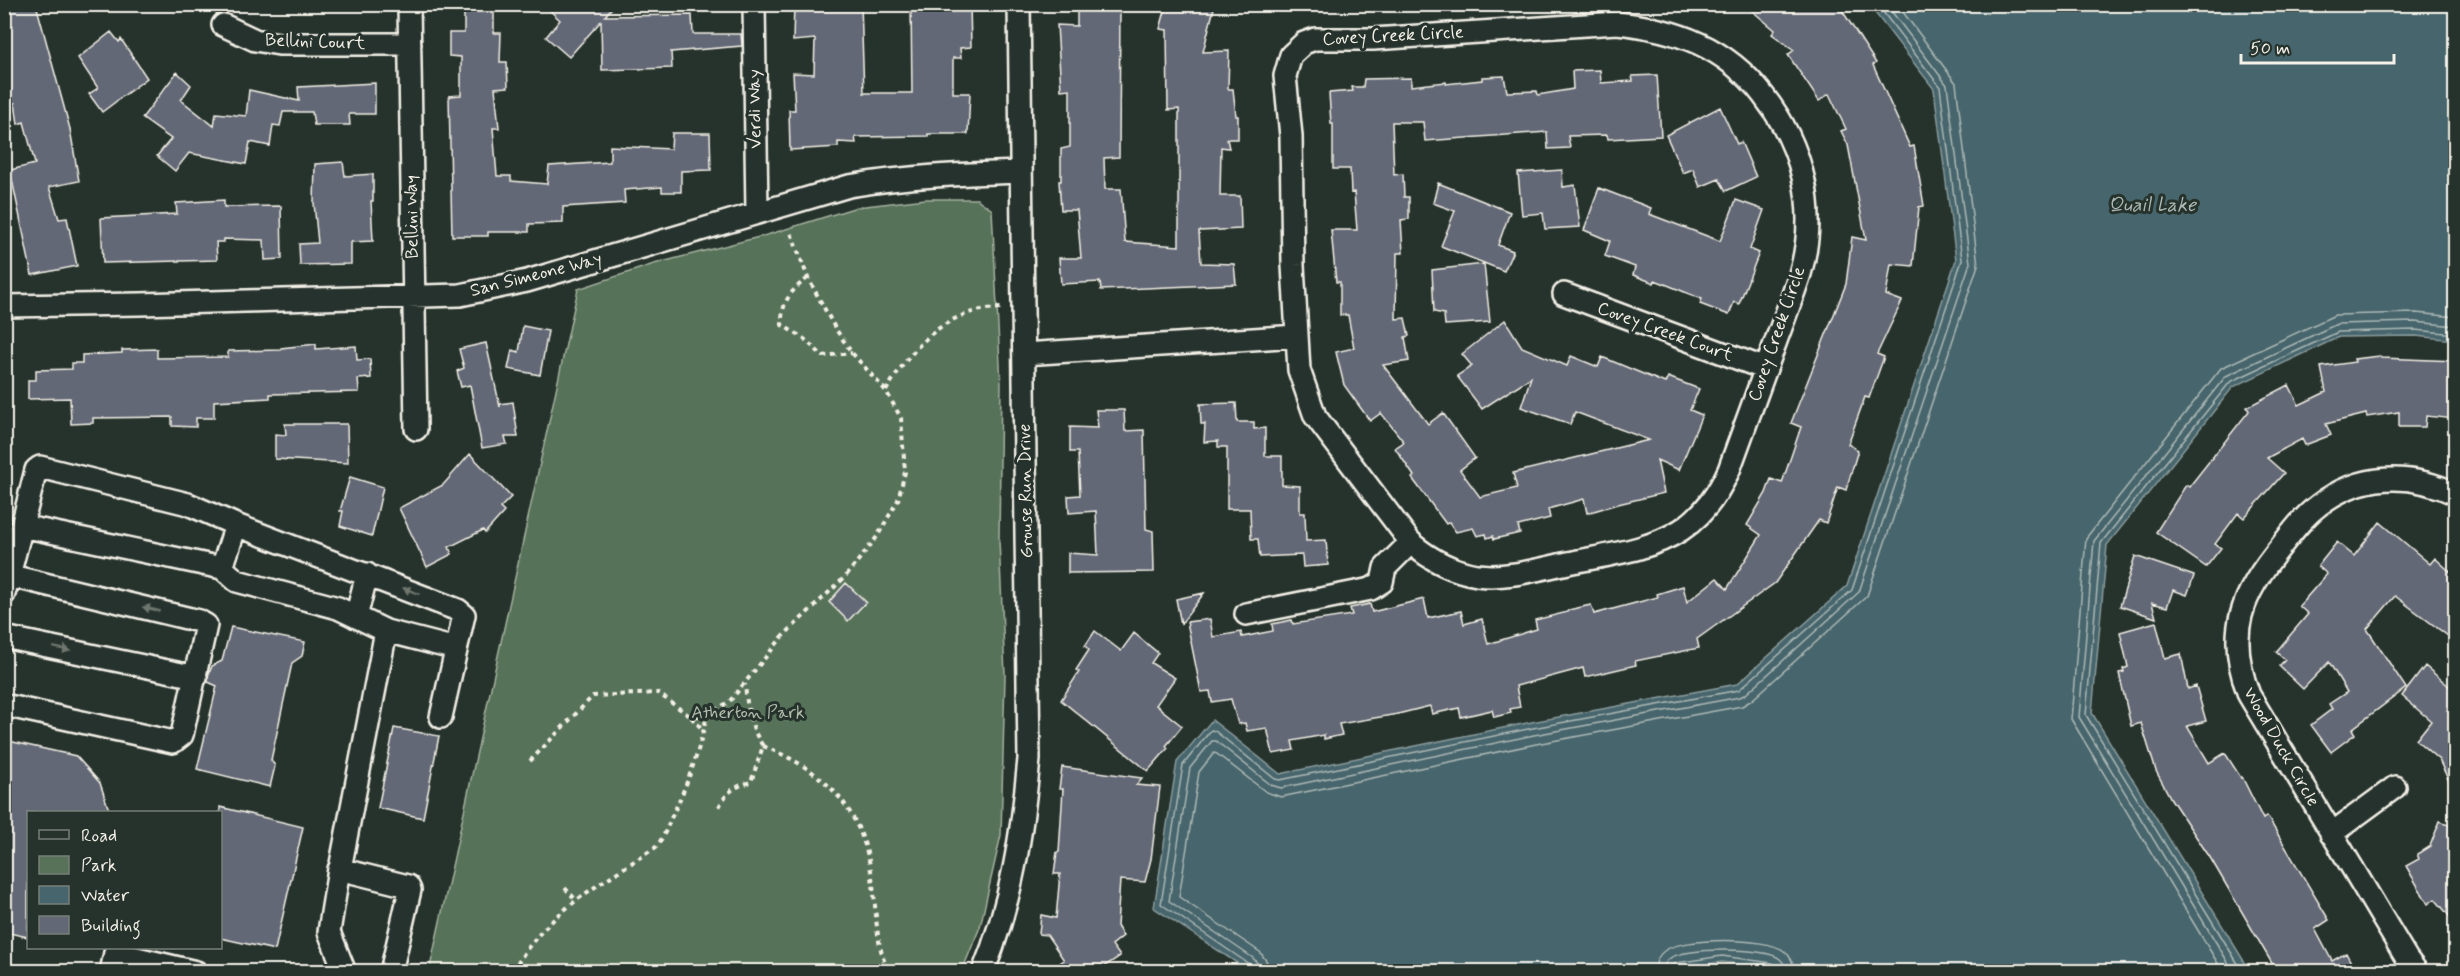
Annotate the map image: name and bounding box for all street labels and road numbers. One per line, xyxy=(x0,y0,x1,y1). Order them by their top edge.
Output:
street label: Covey Creek Circle xyxy=(1322,20,1464,52)
street label: Bellini Court xyxy=(264,28,366,56)
street label: Verdi Way xyxy=(742,69,768,149)
street label: Bellini Way xyxy=(399,175,425,259)
street label: San Simeone Way xyxy=(468,247,604,303)
street label: Covey Creek Circle xyxy=(1743,263,1811,405)
street label: Covey Creek Court xyxy=(1594,296,1737,368)
street label: Grouse Run Drive xyxy=(1013,424,1039,558)
street label: Wood Duck Circle xyxy=(2237,683,2325,811)

